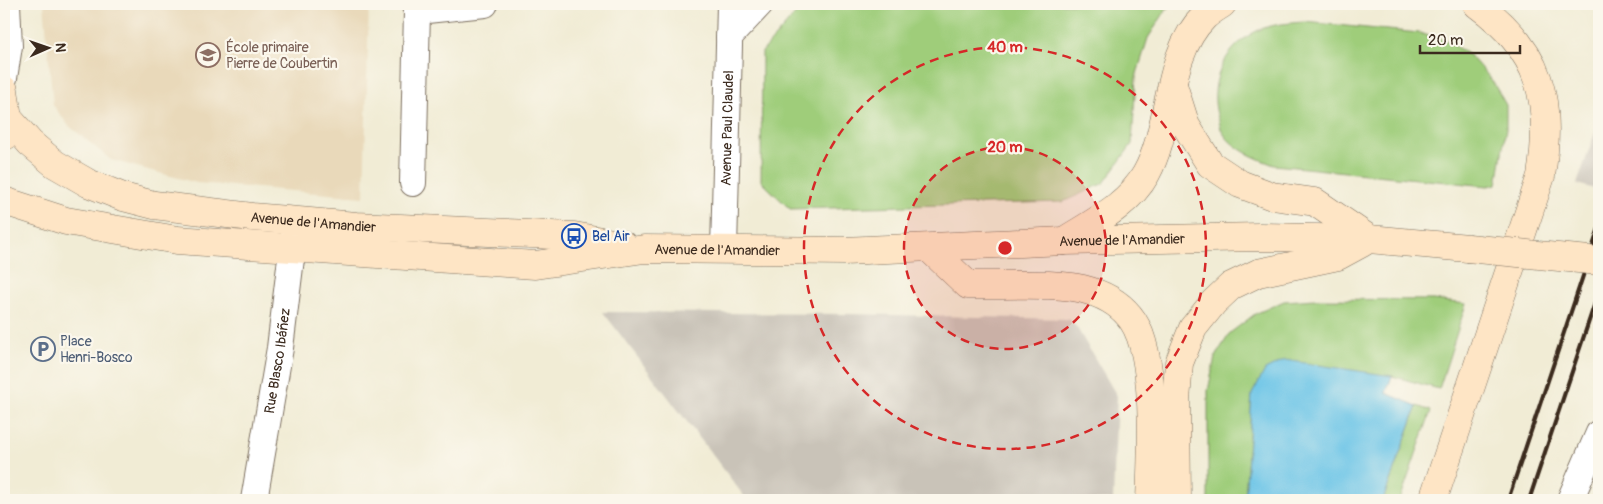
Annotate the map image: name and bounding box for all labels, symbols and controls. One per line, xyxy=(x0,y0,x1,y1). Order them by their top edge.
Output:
north arrow xyxy=(22,22,72,72)
scale bar xyxy=(1420,22,1520,54)
text: 20 m xyxy=(1428,31,1463,50)
place label: École primaire Pierre de Coubertin xyxy=(226,38,338,72)
text: 40 m xyxy=(987,38,1023,57)
school or university icon: École primaire Pierre de Coubertin xyxy=(195,42,221,68)
text: N xyxy=(52,43,69,53)
street label: Avenue Paul Claudel xyxy=(718,70,737,186)
text: 20 m xyxy=(987,138,1023,157)
street label: Avenue de l'Amandier xyxy=(250,209,376,236)
bus stop icon: Bel Air xyxy=(561,223,587,249)
place label: Bel Air xyxy=(592,228,630,245)
street label: Avenue de l'Amandier xyxy=(1059,231,1185,250)
centre of rings xyxy=(996,239,1014,257)
street label: Avenue de l'Amandier xyxy=(654,241,780,259)
street label: Rue Blasco Ibáñez xyxy=(261,307,294,415)
place label: Place Henri-Bosco xyxy=(60,333,133,366)
parking icon: Place Henri-Bosco xyxy=(30,336,56,362)

